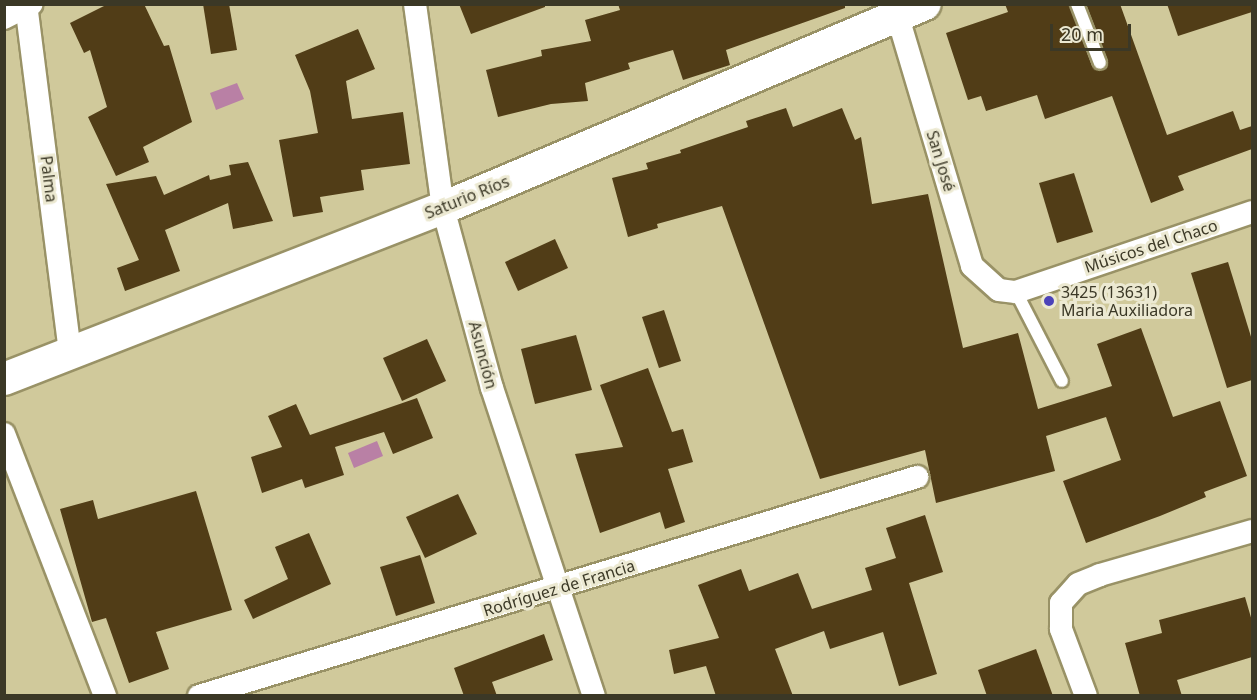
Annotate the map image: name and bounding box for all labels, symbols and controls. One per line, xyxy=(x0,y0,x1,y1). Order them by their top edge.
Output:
scale bar xyxy=(1053,12,1134,50)
text: 20 m xyxy=(1061,22,1103,46)
street label: San José xyxy=(923,128,959,194)
street label: Palma xyxy=(37,155,61,203)
street label: Saturio Ríos xyxy=(422,171,512,223)
street label: Músicos del Chaco xyxy=(1082,215,1220,277)
place label: 3425 (13631) Maria Auxiliadora xyxy=(1061,282,1193,320)
marker: 3425 (13631) Maria Auxiliadora xyxy=(1042,294,1056,308)
street label: Asunción xyxy=(465,319,501,391)
street label: Rodríguez de Francia xyxy=(481,556,637,620)

